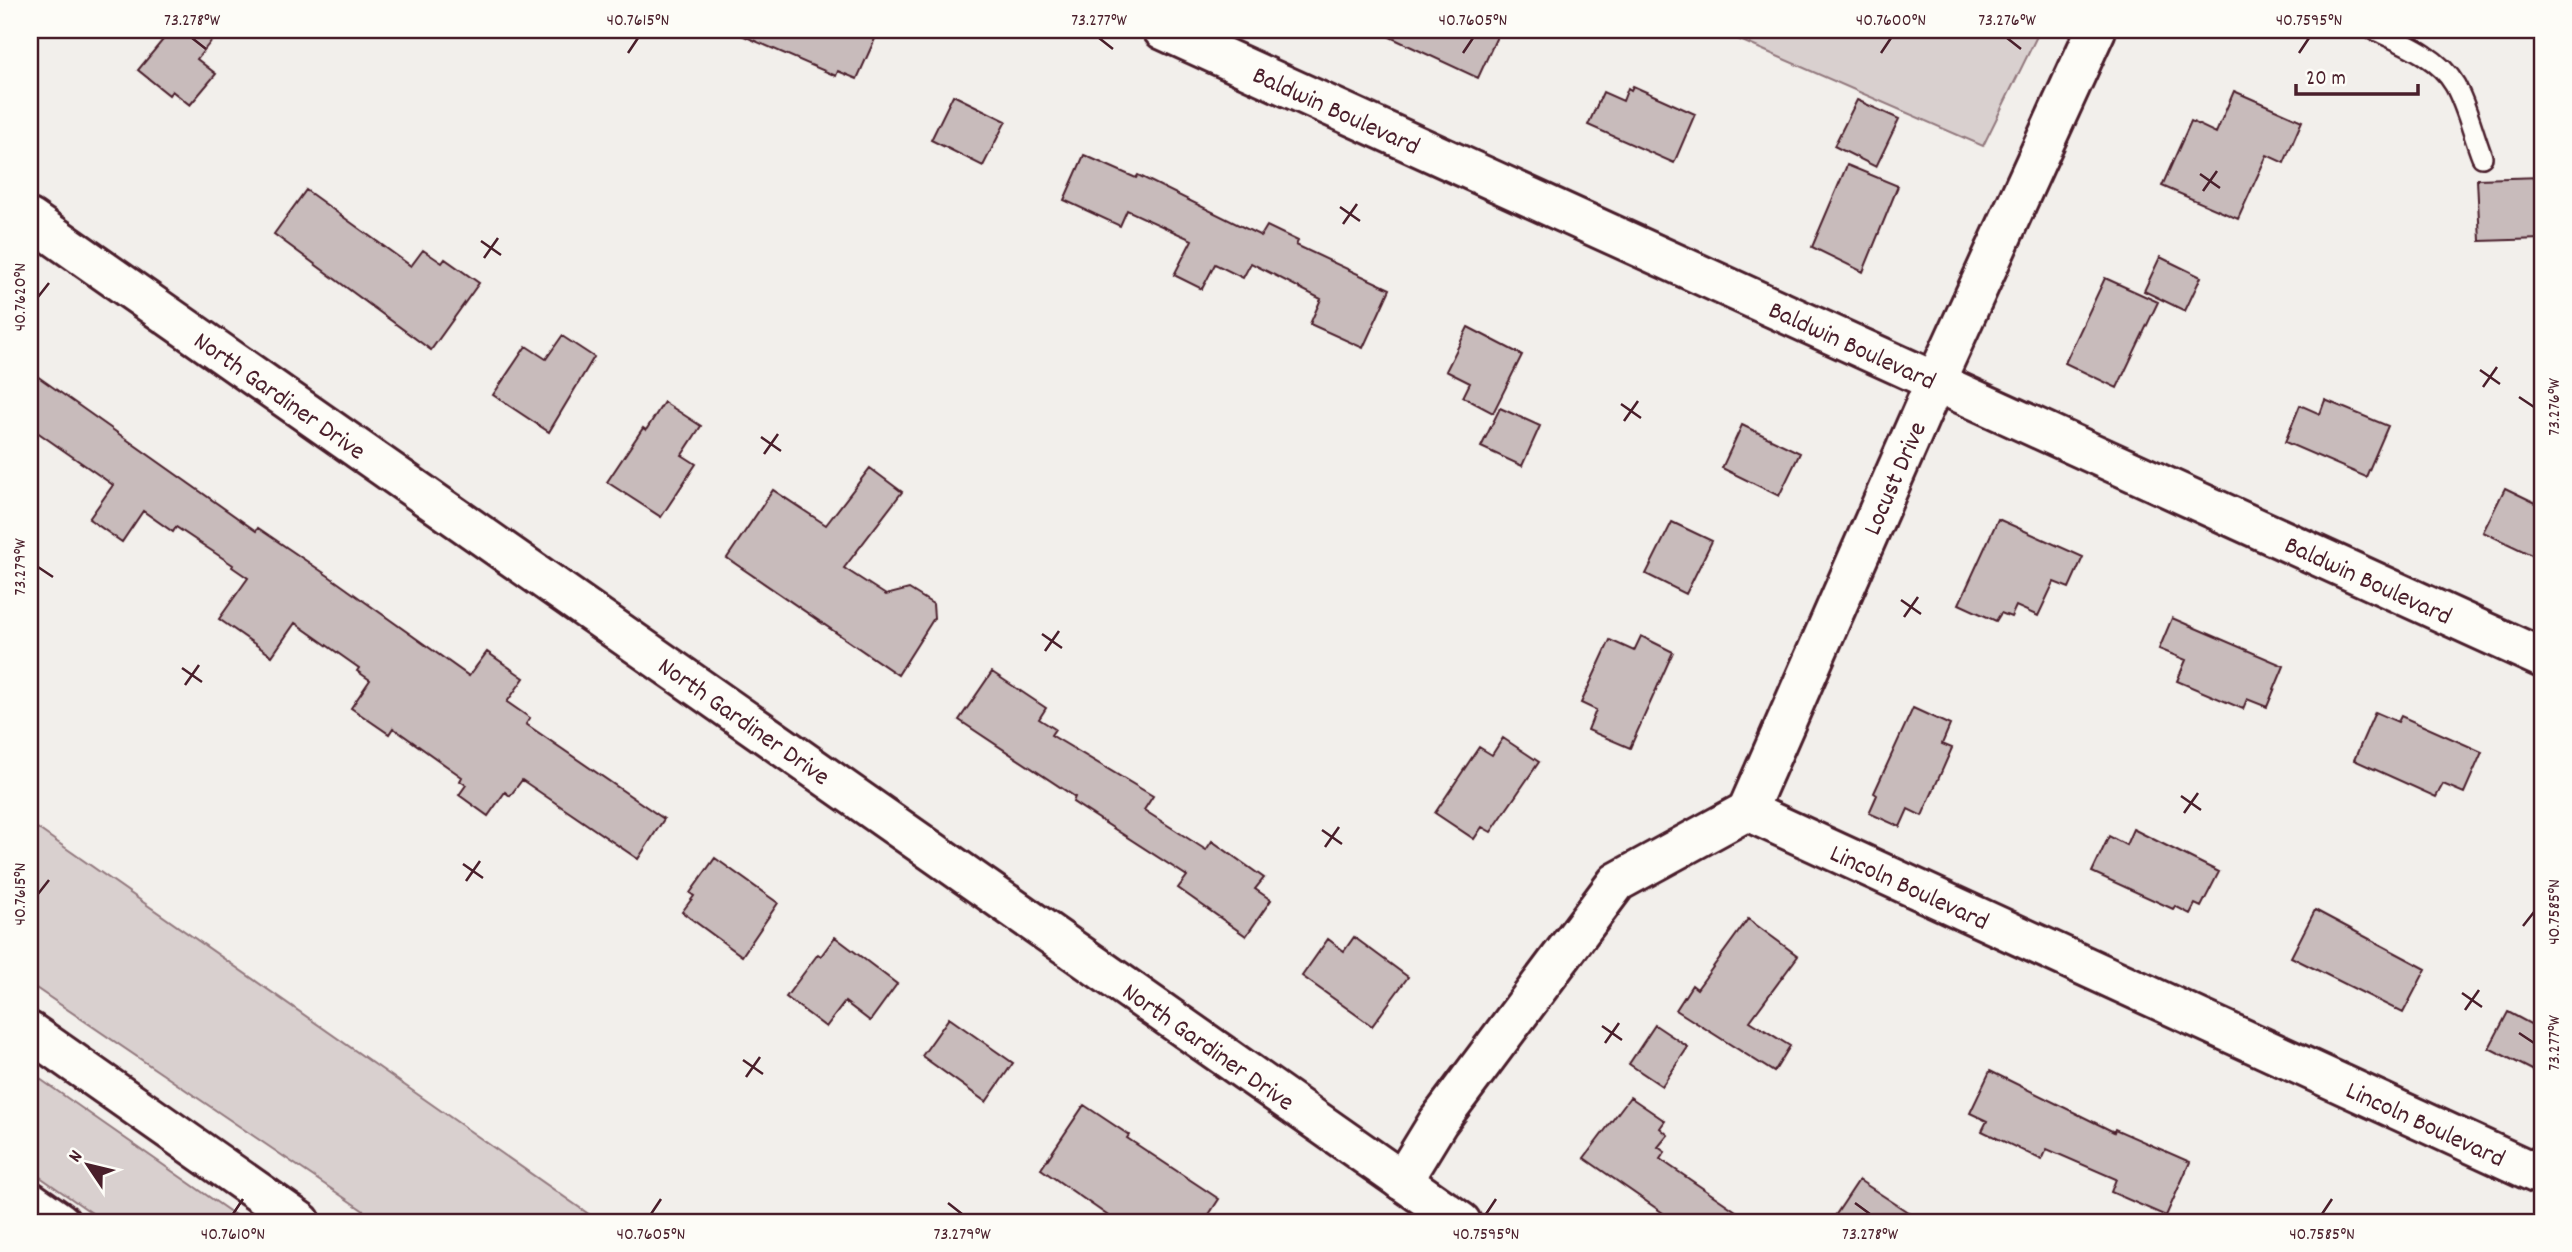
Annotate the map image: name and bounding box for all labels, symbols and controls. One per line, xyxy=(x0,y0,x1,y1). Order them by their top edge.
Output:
text: 73.278°W xyxy=(164,9,221,34)
text: 40.7615°N xyxy=(607,9,669,34)
text: 73.277°W xyxy=(1071,9,1127,34)
text: 40.7605°N xyxy=(1439,9,1507,34)
text: 40.7600°N xyxy=(1856,9,1926,34)
text: 73.276°W xyxy=(1978,9,2036,34)
text: 40.7595°N xyxy=(2276,9,2342,34)
scale bar xyxy=(2296,52,2418,96)
street label: Baldwin Boulevard xyxy=(1246,58,1425,167)
text: 20 m xyxy=(2306,65,2346,95)
text: 40.7620°N xyxy=(9,263,34,331)
street label: Baldwin Boulevard xyxy=(1762,293,1941,402)
street label: North Gardiner Drive xyxy=(185,324,372,471)
text: 73.276°W xyxy=(2543,378,2568,436)
street label: Locust Drive xyxy=(1855,416,1938,542)
street label: Baldwin Boulevard xyxy=(2278,528,2457,636)
text: 73.279°W xyxy=(9,538,34,596)
street label: North Gardiner Drive xyxy=(649,650,837,796)
street label: Lincoln Boulevard xyxy=(1823,836,1994,942)
text: 40.7615°N xyxy=(9,863,34,925)
text: 40.7585°N xyxy=(2543,879,2568,945)
street label: North Gardiner Drive xyxy=(1114,975,1301,1122)
text: 73.277°W xyxy=(2543,1015,2568,1071)
street label: Lincoln Boulevard xyxy=(2339,1073,2510,1179)
north arrow xyxy=(52,1130,122,1200)
text: N xyxy=(63,1146,91,1169)
text: 40.7610°N xyxy=(201,1223,265,1248)
text: 40.7605°N xyxy=(617,1223,685,1248)
text: 73.279°W xyxy=(934,1223,991,1248)
text: 40.7595°N xyxy=(1453,1223,1519,1248)
text: 73.278°W xyxy=(1842,1223,1899,1248)
text: 40.7585°N xyxy=(2289,1223,2355,1248)

